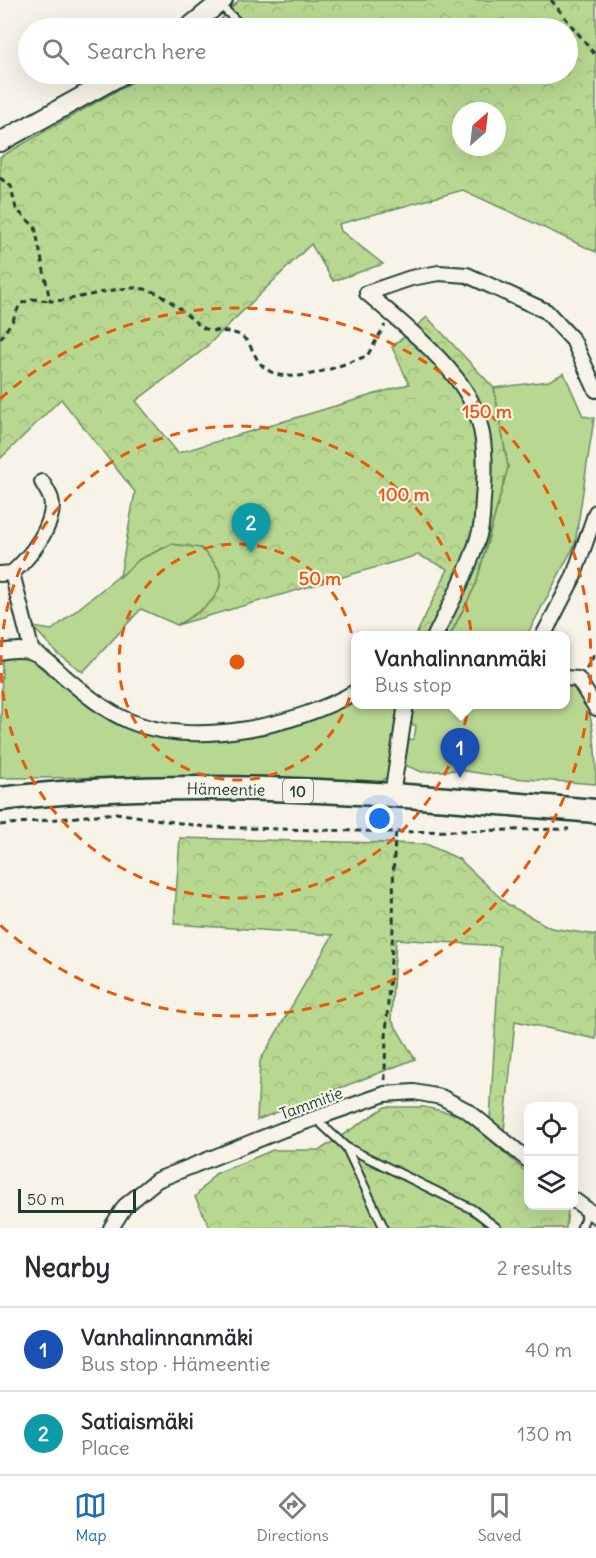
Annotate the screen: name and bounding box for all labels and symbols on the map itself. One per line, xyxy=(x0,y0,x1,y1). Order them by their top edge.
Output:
north arrow xyxy=(452,102,506,156)
text: 150 m xyxy=(462,400,512,423)
text: 100 m xyxy=(379,483,430,506)
pin: 2 xyxy=(232,504,270,553)
text: 50 m xyxy=(299,567,341,590)
centre of rings xyxy=(227,652,247,672)
pin: 1 xyxy=(440,728,480,778)
street label: Hämeentie xyxy=(187,778,265,800)
road number: 10 xyxy=(283,779,313,803)
your location xyxy=(365,804,394,833)
street label: Tammitie xyxy=(277,1082,345,1124)
scale bar xyxy=(18,1186,136,1214)

